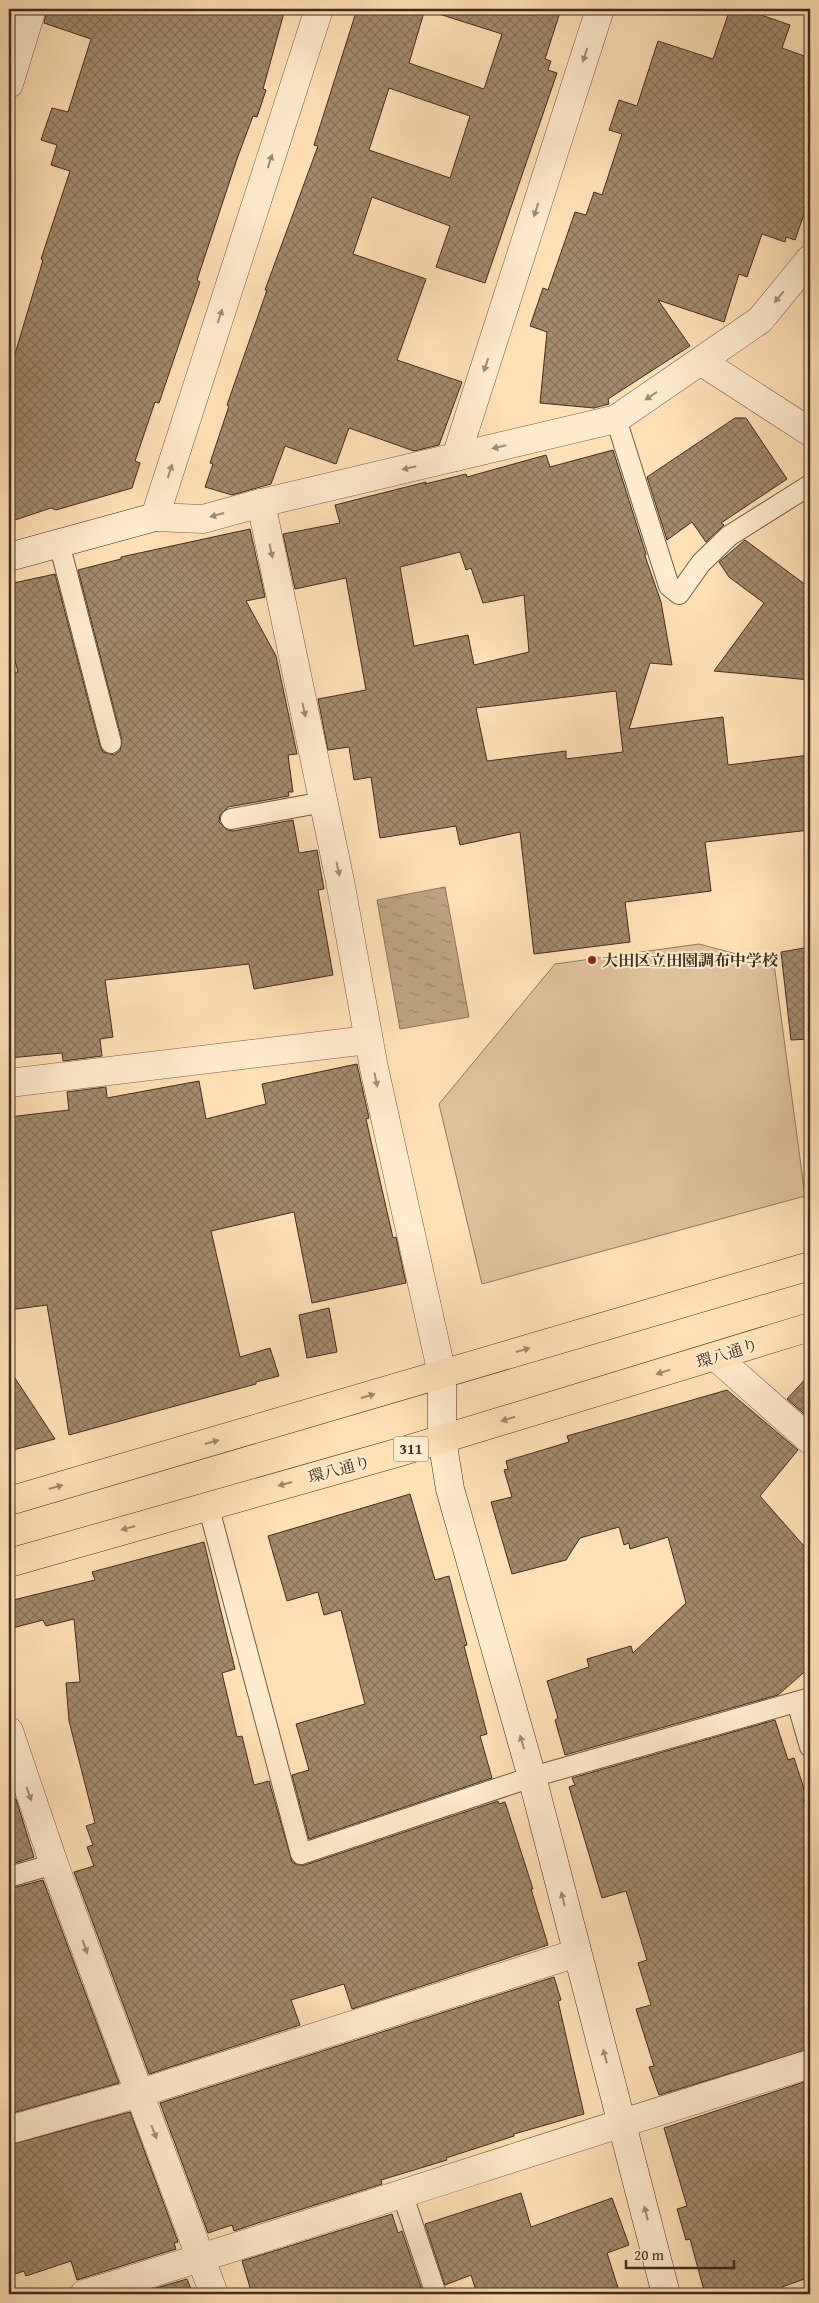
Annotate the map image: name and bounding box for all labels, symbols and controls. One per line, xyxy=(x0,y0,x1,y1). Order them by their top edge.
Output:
one-way arrow xyxy=(581,48,589,63)
one-way arrow xyxy=(266,154,274,169)
one-way arrow xyxy=(531,203,539,218)
one-way arrow xyxy=(773,290,785,302)
one-way arrow xyxy=(216,308,224,323)
one-way arrow xyxy=(482,357,489,372)
one-way arrow xyxy=(644,391,658,401)
one-way arrow xyxy=(492,443,507,451)
one-way arrow xyxy=(167,463,175,478)
one-way arrow xyxy=(401,464,416,472)
one-way arrow xyxy=(209,511,224,519)
one-way arrow xyxy=(267,543,275,558)
one-way arrow xyxy=(301,702,309,718)
one-way arrow xyxy=(334,861,342,876)
place label: 大田区立田園調布中学校 xyxy=(602,948,779,972)
marker: 大田区立田園調布中学校 xyxy=(586,954,598,966)
one-way arrow xyxy=(372,1073,380,1088)
street label: 環八通り xyxy=(693,1332,761,1374)
one-way arrow xyxy=(516,1346,531,1354)
one-way arrow xyxy=(656,1369,671,1377)
one-way arrow xyxy=(360,1392,375,1400)
one-way arrow xyxy=(500,1415,515,1423)
road number: 311 xyxy=(394,1436,428,1462)
one-way arrow xyxy=(204,1437,219,1445)
street label: 環八通り xyxy=(305,1449,373,1489)
one-way arrow xyxy=(277,1480,292,1488)
one-way arrow xyxy=(48,1483,63,1491)
one-way arrow xyxy=(121,1525,136,1533)
one-way arrow xyxy=(517,1734,525,1749)
one-way arrow xyxy=(25,1787,33,1802)
one-way arrow xyxy=(559,1891,567,1906)
one-way arrow xyxy=(82,1939,89,1954)
one-way arrow xyxy=(600,2048,608,2063)
one-way arrow xyxy=(151,2124,158,2139)
one-way arrow xyxy=(641,2206,649,2221)
scale bar xyxy=(626,2238,734,2270)
text: 20 m xyxy=(634,2244,665,2265)

